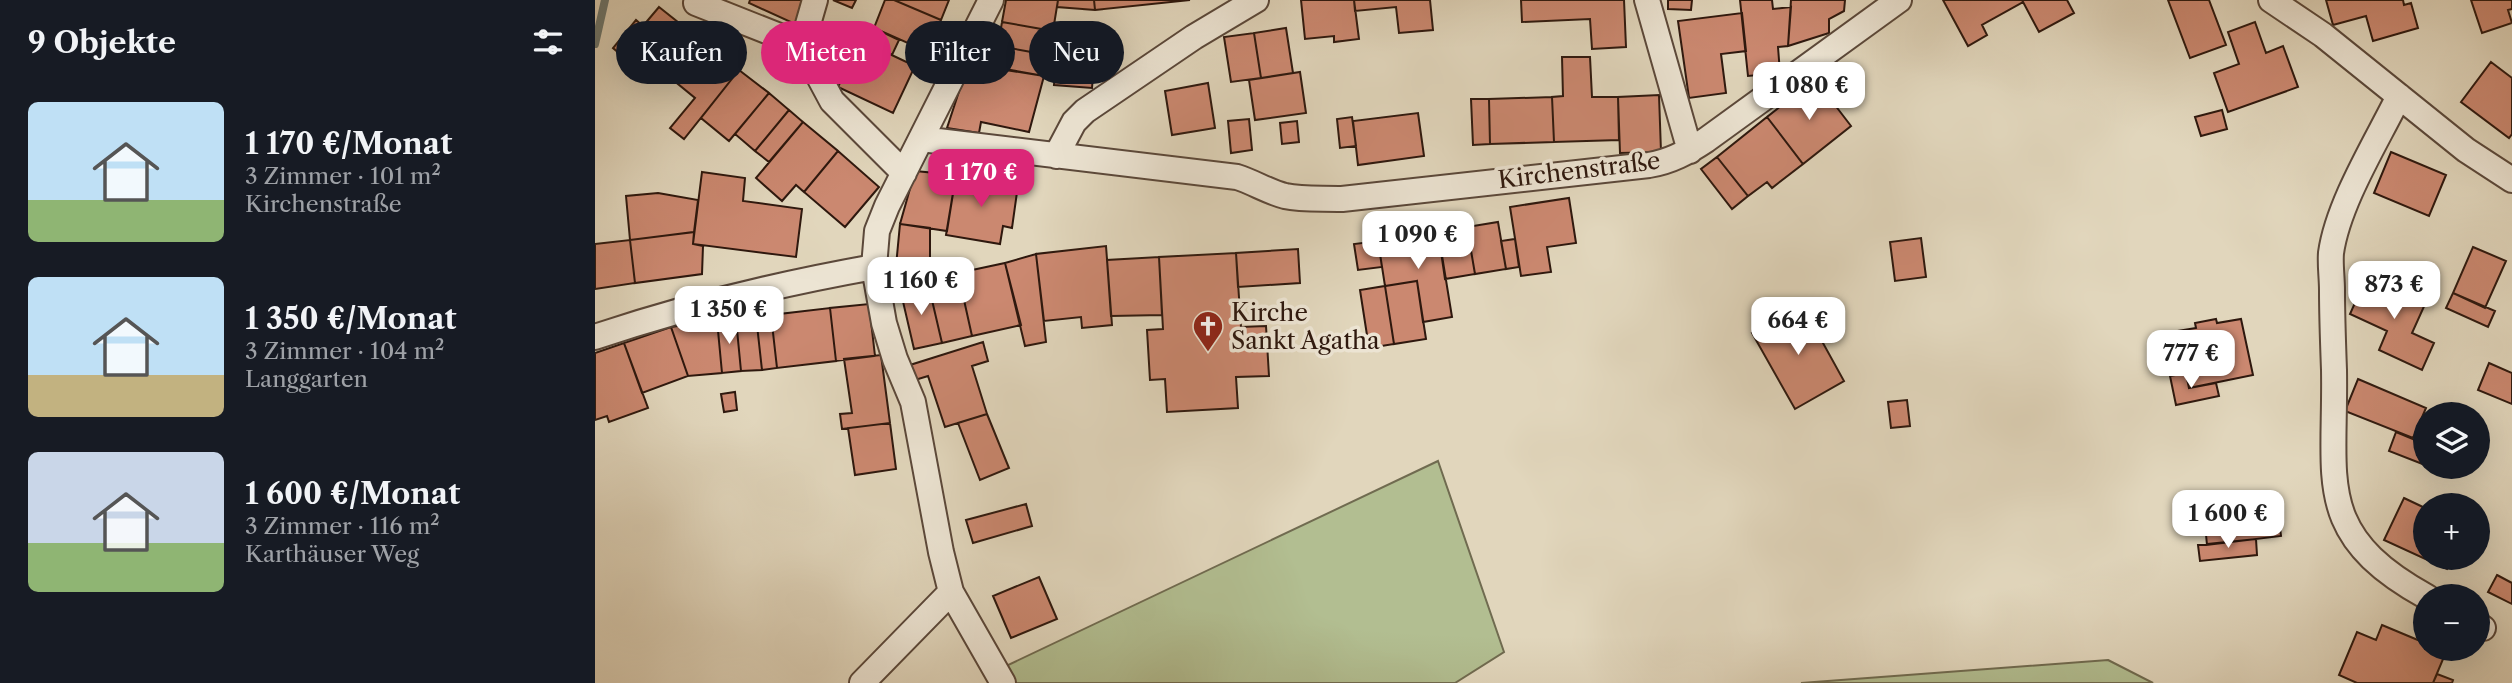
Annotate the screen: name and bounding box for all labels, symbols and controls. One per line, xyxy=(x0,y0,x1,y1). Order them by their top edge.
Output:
chip: Kaufen xyxy=(616,21,747,84)
chip: Mieten xyxy=(761,21,891,84)
chip: Filter xyxy=(905,21,1015,84)
chip: Neu xyxy=(1029,21,1124,84)
icon: filters xyxy=(529,23,567,61)
text: 9 Objekte xyxy=(28,24,176,61)
pin: 1 080 € xyxy=(1744,62,1874,122)
text: 1 080 € xyxy=(1769,71,1849,99)
text: 1 170 €/Monat xyxy=(245,125,452,162)
icon: home xyxy=(84,130,168,214)
street label: Kirchenstraße xyxy=(1496,146,1662,194)
pin: 1 170 € xyxy=(916,150,1046,209)
text: 1 170 € xyxy=(944,158,1018,186)
text: 3 Zimmer · 101 m² xyxy=(245,162,441,190)
text: Kirchenstraße xyxy=(245,190,402,218)
pin: 1 090 € xyxy=(1353,212,1483,271)
text: 1 090 € xyxy=(1378,220,1458,248)
pin: 1 160 € xyxy=(856,258,986,317)
pin: 873 € xyxy=(2345,262,2443,321)
text: 1 160 € xyxy=(883,266,959,294)
text: 873 € xyxy=(2364,270,2424,298)
pin: 1 350 € xyxy=(664,286,794,346)
text: 1 350 € xyxy=(691,295,767,323)
place label: Kirche Sankt Agatha xyxy=(1231,298,1380,355)
pin: 664 € xyxy=(1749,298,1847,357)
text: 1 350 €/Monat xyxy=(245,300,457,337)
icon: home xyxy=(84,305,168,389)
text: 664 € xyxy=(1767,306,1829,334)
church icon: Kirche Sankt Agatha xyxy=(1191,309,1225,353)
pin: 777 € xyxy=(2142,330,2240,390)
text: 3 Zimmer · 104 m² xyxy=(245,337,445,365)
text: 777 € xyxy=(2163,339,2219,367)
text: Langgarten xyxy=(245,365,368,393)
map controls xyxy=(2413,402,2490,661)
button: layers xyxy=(2413,402,2490,479)
text: 1 600 €/Monat xyxy=(245,475,460,512)
icon: home xyxy=(84,480,168,564)
pin: 1 600 € xyxy=(2163,490,2293,550)
button: + xyxy=(2413,493,2490,570)
text: 1 600 € xyxy=(2188,499,2268,527)
text: 3 Zimmer · 116 m² xyxy=(245,512,440,540)
text: Karthäuser Weg xyxy=(245,540,419,568)
button: − xyxy=(2413,584,2490,661)

